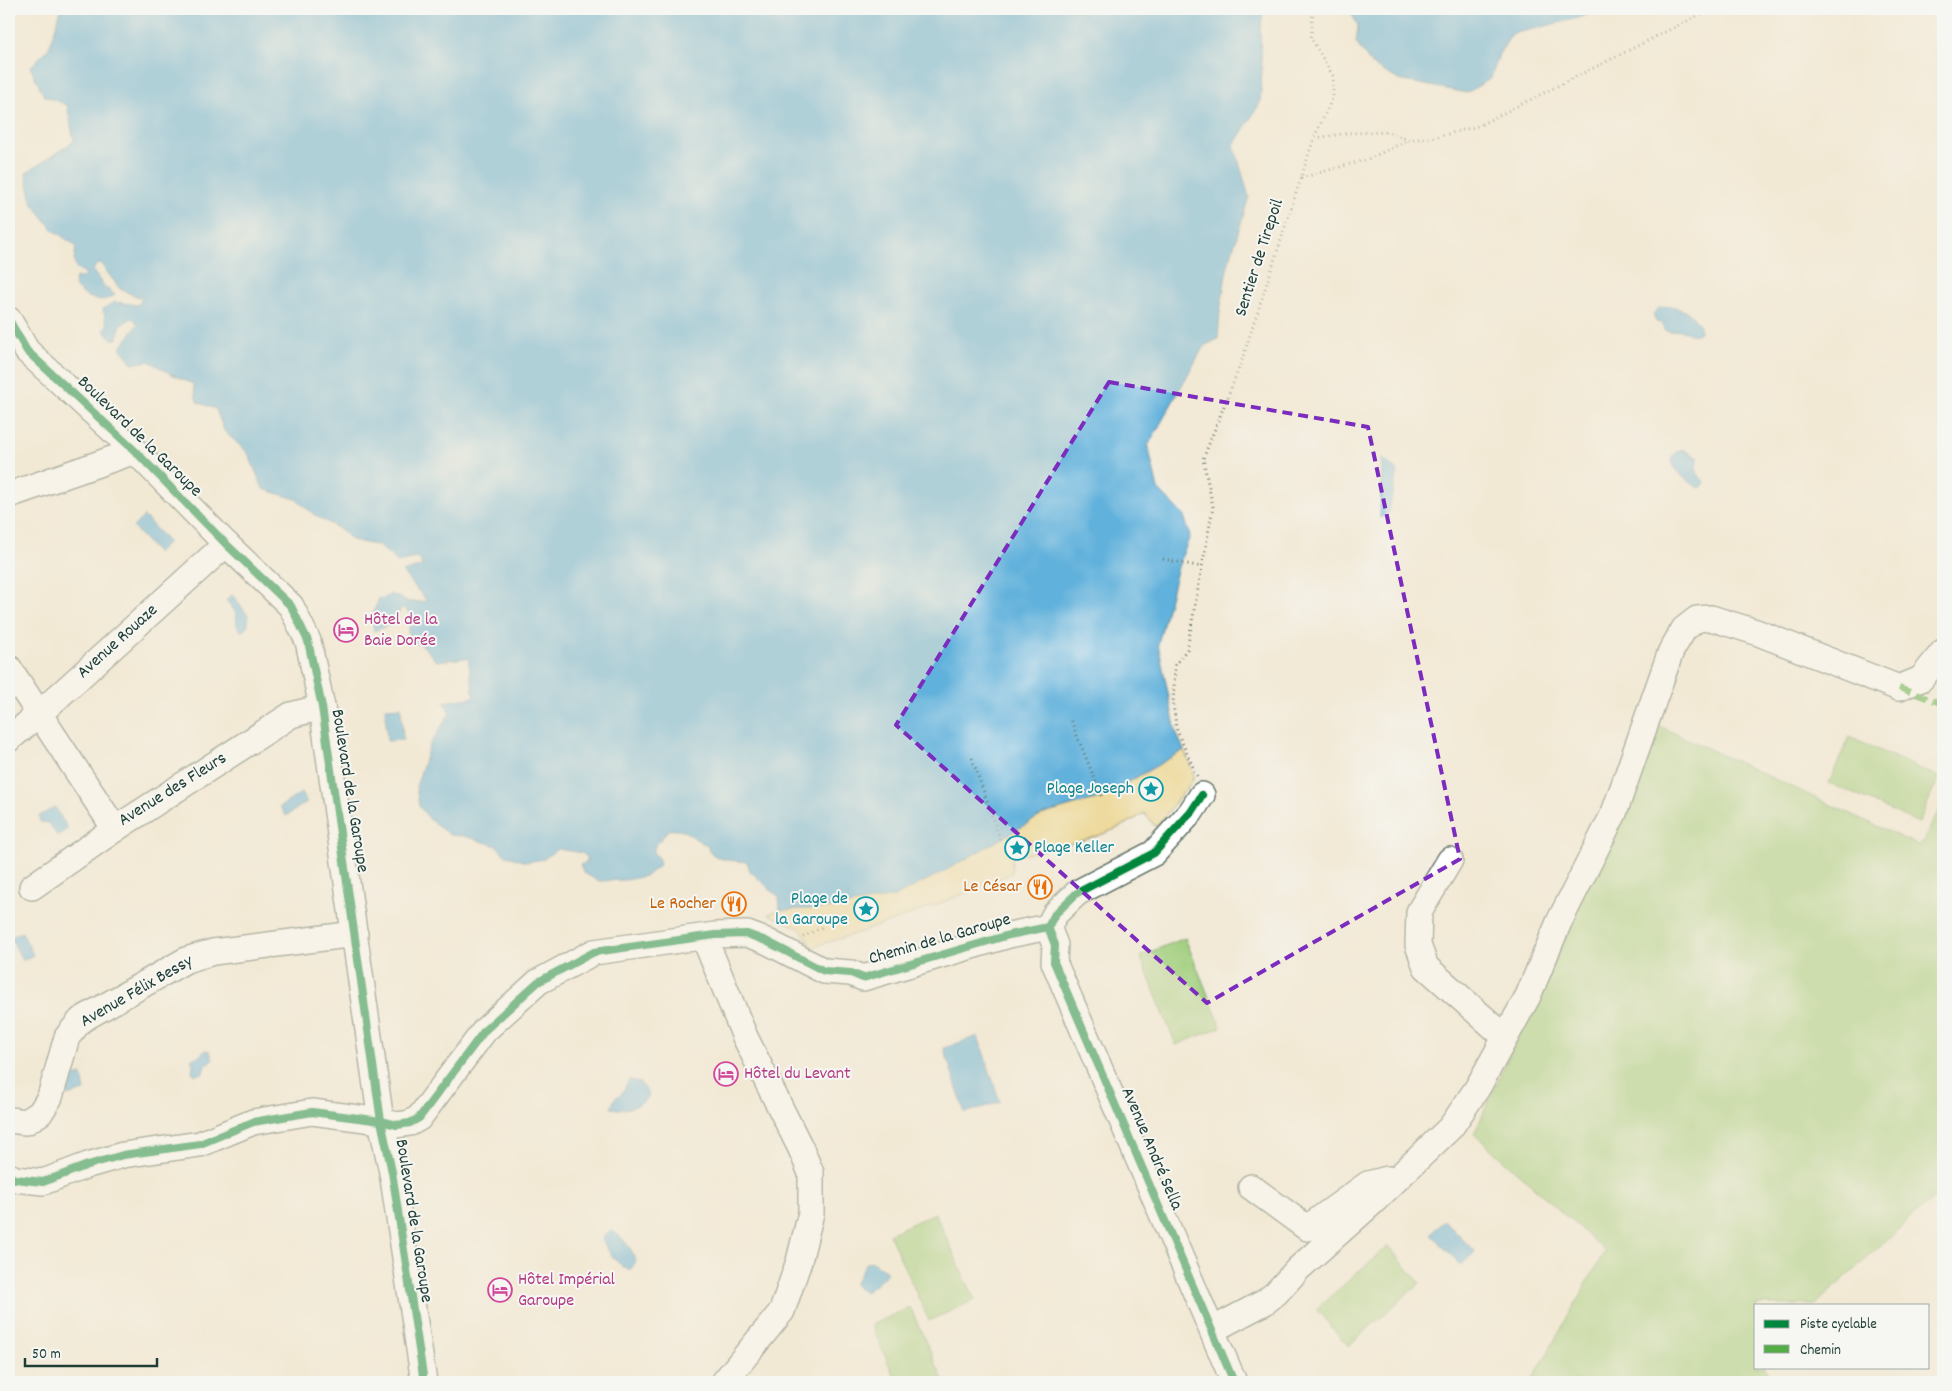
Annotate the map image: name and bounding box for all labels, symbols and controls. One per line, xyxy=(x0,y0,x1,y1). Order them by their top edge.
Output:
street label: Sentier de Tirepoil xyxy=(1229,195,1291,320)
street label: Boulevard de la Garoupe xyxy=(71,371,207,503)
street label: Avenue Rouaze xyxy=(72,599,164,685)
place label: Hôtel de la Baie Dorée xyxy=(364,608,438,654)
hotel icon: Hôtel de la Baie Dorée xyxy=(333,617,359,643)
street label: Boulevard de la Garoupe xyxy=(324,707,374,875)
street label: Avenue des Fleurs xyxy=(114,747,232,833)
place icon: Plage Joseph xyxy=(1138,776,1164,802)
place label: Plage Joseph xyxy=(1047,777,1134,802)
place icon: Plage Keller xyxy=(1004,835,1030,861)
place label: Plage Keller xyxy=(1034,836,1115,861)
restaurant icon: Le César xyxy=(1027,874,1053,900)
place label: Le César xyxy=(963,875,1022,900)
place label: Plage de la Garoupe xyxy=(775,887,848,933)
restaurant icon: Le Rocher xyxy=(721,891,747,917)
place label: Le Rocher xyxy=(650,892,716,917)
place icon: Plage de la Garoupe xyxy=(853,896,879,922)
street label: Chemin de la Garoupe xyxy=(866,908,1014,972)
street label: Avenue Félix Bessy xyxy=(76,949,199,1034)
hotel icon: Hôtel du Levant xyxy=(713,1061,739,1087)
place label: Hôtel du Levant xyxy=(744,1062,851,1087)
street label: Avenue André Sella xyxy=(1114,1084,1188,1215)
street label: Boulevard de la Garoupe xyxy=(388,1137,438,1305)
place label: Hôtel Impérial Garoupe xyxy=(518,1268,616,1314)
hotel icon: Hôtel Impérial Garoupe xyxy=(487,1277,513,1303)
legend xyxy=(1754,1304,1930,1368)
text: Piste cyclable xyxy=(1800,1314,1877,1336)
scale bar xyxy=(25,1336,158,1368)
text: Chemin xyxy=(1800,1340,1841,1362)
text: 50 m xyxy=(32,1344,61,1366)

